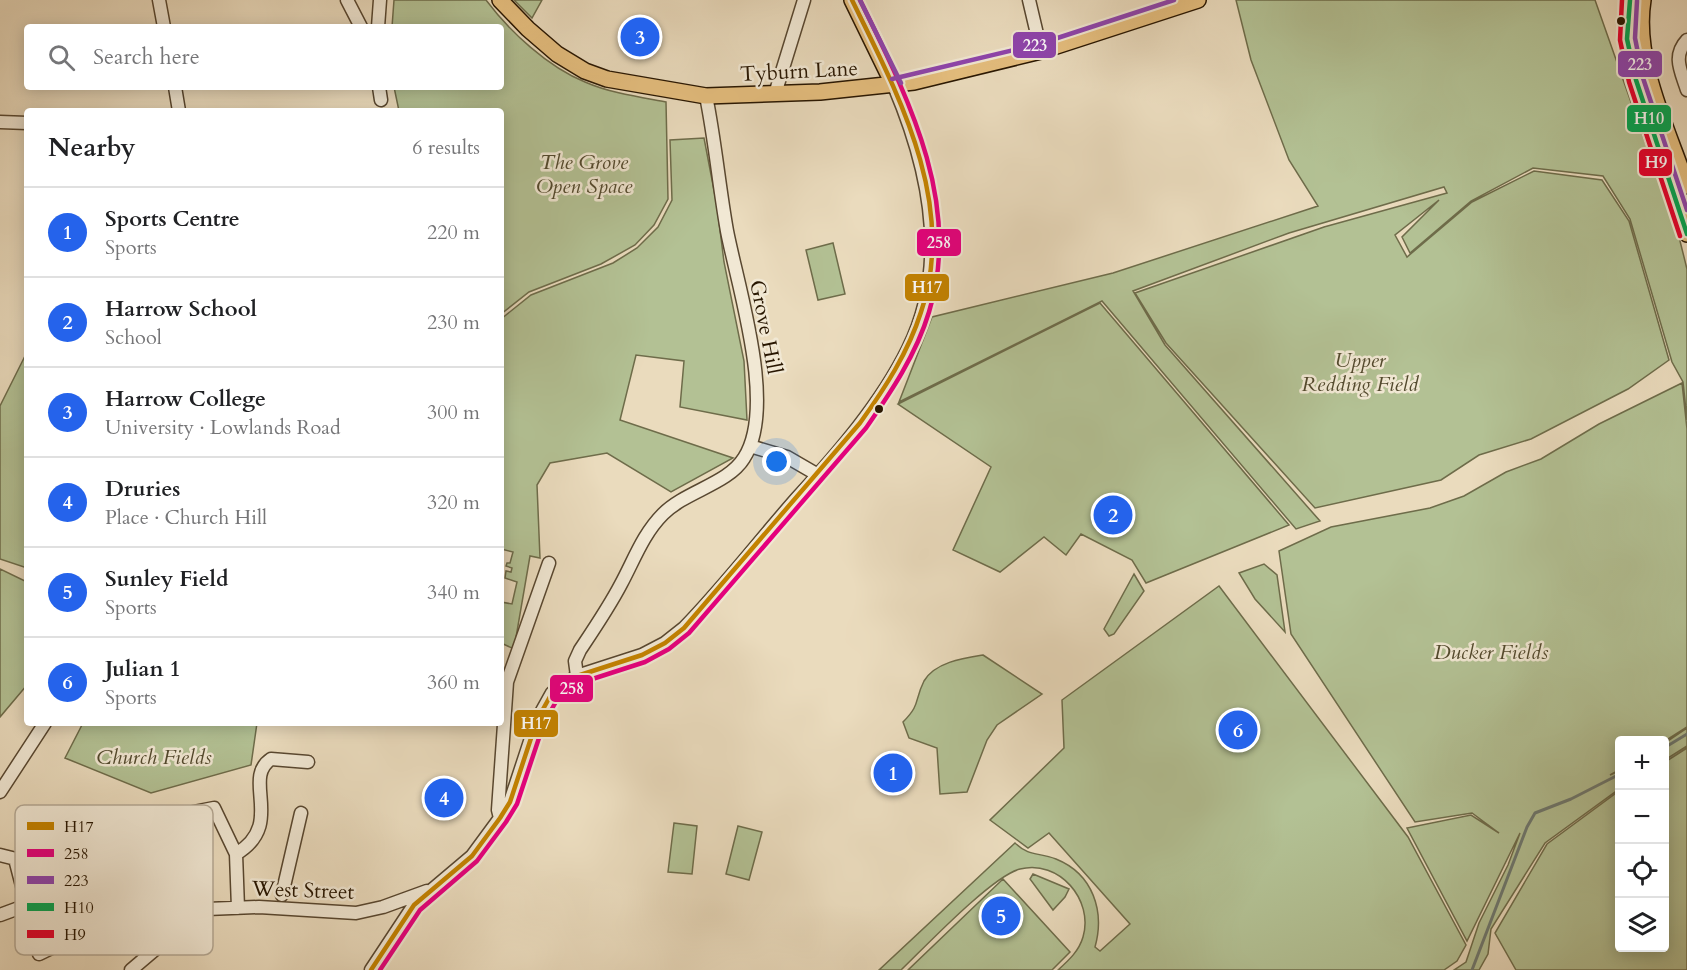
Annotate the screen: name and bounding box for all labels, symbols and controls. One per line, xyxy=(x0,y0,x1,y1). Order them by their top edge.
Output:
pin: 3 xyxy=(620,15,660,60)
unlabelled marker xyxy=(1615,15,1627,27)
search box xyxy=(24,24,504,90)
line badge: 223 xyxy=(1012,31,1057,59)
text: 223 xyxy=(1023,35,1047,57)
icon: search xyxy=(45,41,78,74)
text: Search here xyxy=(93,42,200,72)
line badge: 223 xyxy=(1617,50,1663,78)
street label: Tyburn Lane xyxy=(739,54,859,89)
text: 223 xyxy=(1628,54,1652,76)
line badge: H10 xyxy=(1626,104,1672,133)
text: H10 xyxy=(1634,108,1664,130)
text: Nearby xyxy=(48,130,136,165)
text: 6 results xyxy=(412,134,480,161)
park label: The Grove Open Space xyxy=(536,148,633,201)
line badge: H9 xyxy=(1638,148,1673,177)
text: H9 xyxy=(1645,152,1667,174)
text: Sports Centre xyxy=(105,204,240,234)
text: 1 xyxy=(62,219,73,246)
text: 220 m xyxy=(427,219,480,246)
line badge: 258 xyxy=(916,228,962,257)
text: 258 xyxy=(927,232,951,254)
text: Sports xyxy=(105,234,157,261)
line badge: H17 xyxy=(904,273,950,302)
street label: Grove Hill xyxy=(742,277,789,377)
text: H17 xyxy=(912,277,942,299)
text: Harrow School xyxy=(105,294,257,324)
text: 2 xyxy=(62,309,73,336)
text: 230 m xyxy=(427,309,480,336)
text: School xyxy=(105,324,162,351)
park label: Upper Redding Field xyxy=(1302,346,1419,399)
text: Harrow College xyxy=(105,384,266,414)
text: 3 xyxy=(62,399,73,426)
text: 300 m xyxy=(427,399,480,426)
unlabelled marker xyxy=(873,403,885,415)
text: University · Lowlands Road xyxy=(105,414,341,441)
your location xyxy=(762,447,791,476)
text: Druries xyxy=(105,474,180,504)
text: 4 xyxy=(62,489,73,516)
text: 320 m xyxy=(427,489,480,516)
pin: 2 xyxy=(1094,492,1132,538)
text: Place · Church Hill xyxy=(105,504,267,531)
text: Sunley Field xyxy=(105,564,229,594)
text: 5 xyxy=(62,579,73,606)
text: 340 m xyxy=(427,579,480,606)
text: Sports xyxy=(105,594,157,621)
park label: Ducker Fields xyxy=(1434,638,1548,667)
text: Julian 1 xyxy=(105,654,181,684)
text: 6 xyxy=(62,669,73,696)
text: 360 m xyxy=(427,669,480,696)
line badge: 258 xyxy=(549,674,594,703)
text: 258 xyxy=(560,678,584,700)
text: Sports xyxy=(105,684,157,711)
pin: 6 xyxy=(1218,708,1258,752)
line badge: H17 xyxy=(513,709,559,738)
text: H17 xyxy=(521,713,551,735)
map controls xyxy=(1615,736,1669,952)
button: + xyxy=(1615,736,1669,790)
park label: Church Fields xyxy=(96,743,212,772)
pin: 1 xyxy=(874,750,912,796)
pin: 4 xyxy=(424,776,464,820)
button: − xyxy=(1615,790,1669,844)
legend xyxy=(15,805,213,955)
text: H17 xyxy=(64,816,94,838)
text: 258 xyxy=(64,843,89,865)
button: locate xyxy=(1615,844,1669,898)
text: 223 xyxy=(64,870,89,892)
street label: West Street xyxy=(250,874,355,907)
pin: 5 xyxy=(982,894,1020,938)
text: H10 xyxy=(64,897,94,919)
button: layers xyxy=(1615,898,1669,952)
text: H9 xyxy=(64,924,86,946)

